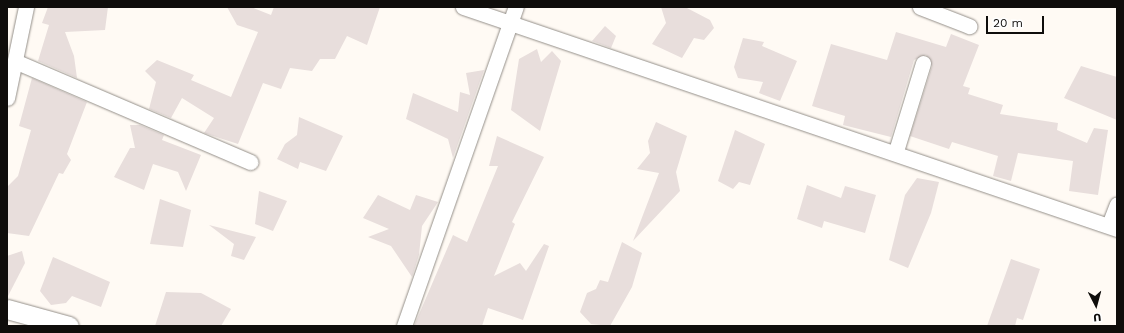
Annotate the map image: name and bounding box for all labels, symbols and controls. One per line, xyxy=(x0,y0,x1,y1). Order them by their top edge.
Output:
scale bar xyxy=(988,8,1046,34)
text: 20 m xyxy=(993,16,1023,30)
north arrow xyxy=(1076,285,1116,325)
text: U xyxy=(1093,311,1102,324)

